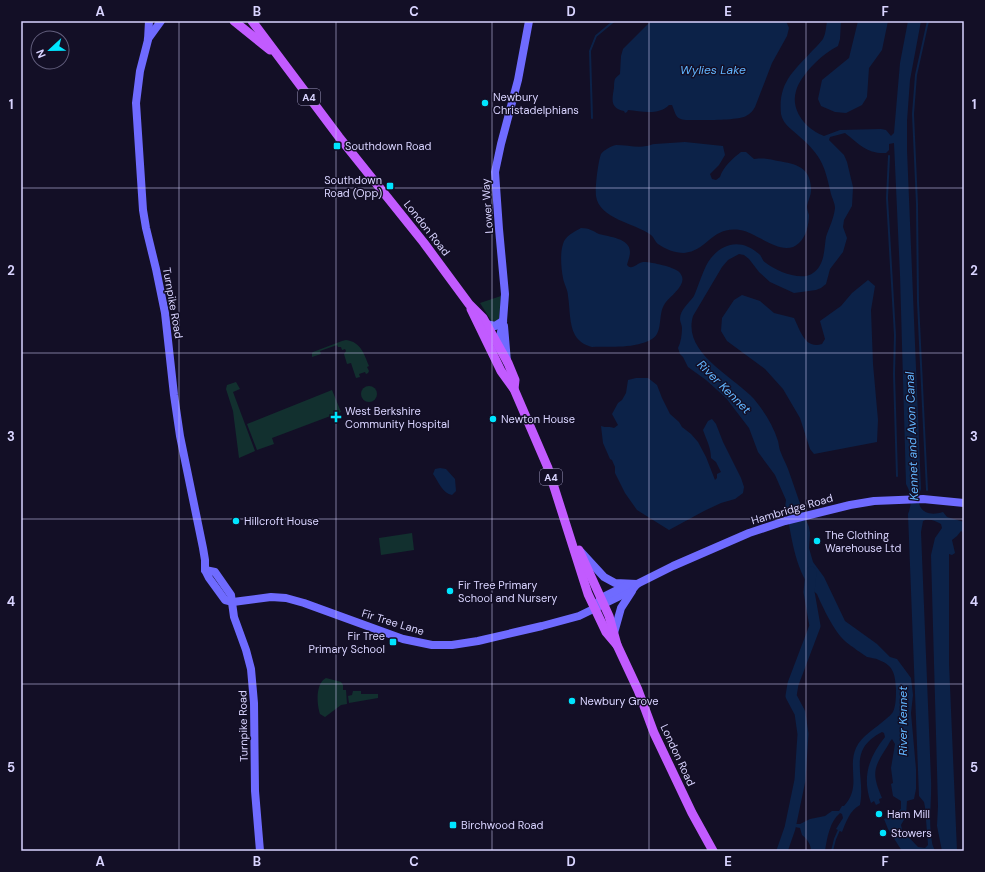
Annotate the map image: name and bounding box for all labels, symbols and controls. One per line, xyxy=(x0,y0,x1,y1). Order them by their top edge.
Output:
text: A xyxy=(95,3,105,20)
text: B xyxy=(253,3,261,20)
text: C xyxy=(409,3,419,20)
text: D xyxy=(566,3,576,20)
text: E xyxy=(724,3,732,20)
text: F xyxy=(881,3,889,20)
north arrow xyxy=(30,30,70,70)
text: N xyxy=(33,47,49,60)
water label: Wylies Lake xyxy=(680,62,746,78)
road number: A4 xyxy=(298,89,320,105)
place label: Newbury Christadelphians xyxy=(493,90,579,117)
text: 1 xyxy=(9,96,13,113)
text: 1 xyxy=(972,96,976,113)
marker: Newbury Christadelphians xyxy=(480,98,490,108)
place label: Southdown Road xyxy=(345,139,431,153)
marker: Southdown Road xyxy=(332,141,342,151)
place label: Southdown Road (Opp) xyxy=(324,173,382,200)
street label: Lower Way xyxy=(478,178,496,234)
marker: Southdown Road (Opp) xyxy=(385,181,395,191)
street label: London Road xyxy=(401,197,453,259)
text: 2 xyxy=(7,262,15,279)
text: 2 xyxy=(970,262,978,279)
street label: Turnpike Road xyxy=(160,266,186,340)
water label: River Kennet xyxy=(694,357,755,418)
water label: Kennet and Avon Canal xyxy=(902,371,922,501)
place label: West Berkshire Community Hospital xyxy=(345,404,449,431)
marker: West Berkshire Community Hospital xyxy=(330,411,342,423)
place label: Newton House xyxy=(501,412,575,426)
marker: Newton House xyxy=(488,414,498,424)
text: 3 xyxy=(7,428,15,445)
text: 3 xyxy=(970,428,978,445)
road number: A4 xyxy=(540,469,562,485)
street label: Hambridge Road xyxy=(749,491,835,527)
place label: Hillcroft House xyxy=(244,514,319,528)
marker: Hillcroft House xyxy=(231,516,241,526)
place label: The Clothing Warehouse Ltd xyxy=(825,528,901,555)
marker: The Clothing Warehouse Ltd xyxy=(812,536,822,546)
place label: Fir Tree Primary School and Nursery xyxy=(458,578,557,605)
marker: Fir Tree Primary School and Nursery xyxy=(445,586,455,596)
text: 4 xyxy=(7,593,15,610)
text: 4 xyxy=(970,593,978,610)
street label: Fir Tree Lane xyxy=(360,606,426,638)
place label: Fir Tree Primary School xyxy=(309,629,385,656)
marker: Fir Tree Primary School xyxy=(388,637,398,647)
water label: River Kennet xyxy=(895,686,911,756)
street label: Turnpike Road xyxy=(235,690,251,762)
place label: Newbury Grove xyxy=(580,694,659,708)
marker: Newbury Grove xyxy=(567,696,577,706)
street label: London Road xyxy=(658,722,698,788)
text: 5 xyxy=(7,759,15,776)
text: 5 xyxy=(970,759,978,776)
place label: Ham Mill xyxy=(887,807,930,821)
marker: Ham Mill xyxy=(874,809,884,819)
place label: Birchwood Road xyxy=(461,818,544,832)
marker: Birchwood Road xyxy=(448,820,458,830)
place label: Stowers xyxy=(891,826,932,840)
marker: Stowers xyxy=(878,828,888,838)
text: A xyxy=(95,853,105,870)
text: B xyxy=(253,853,261,870)
text: C xyxy=(409,853,419,870)
text: D xyxy=(566,853,576,870)
text: E xyxy=(724,853,732,870)
text: F xyxy=(881,853,889,870)

